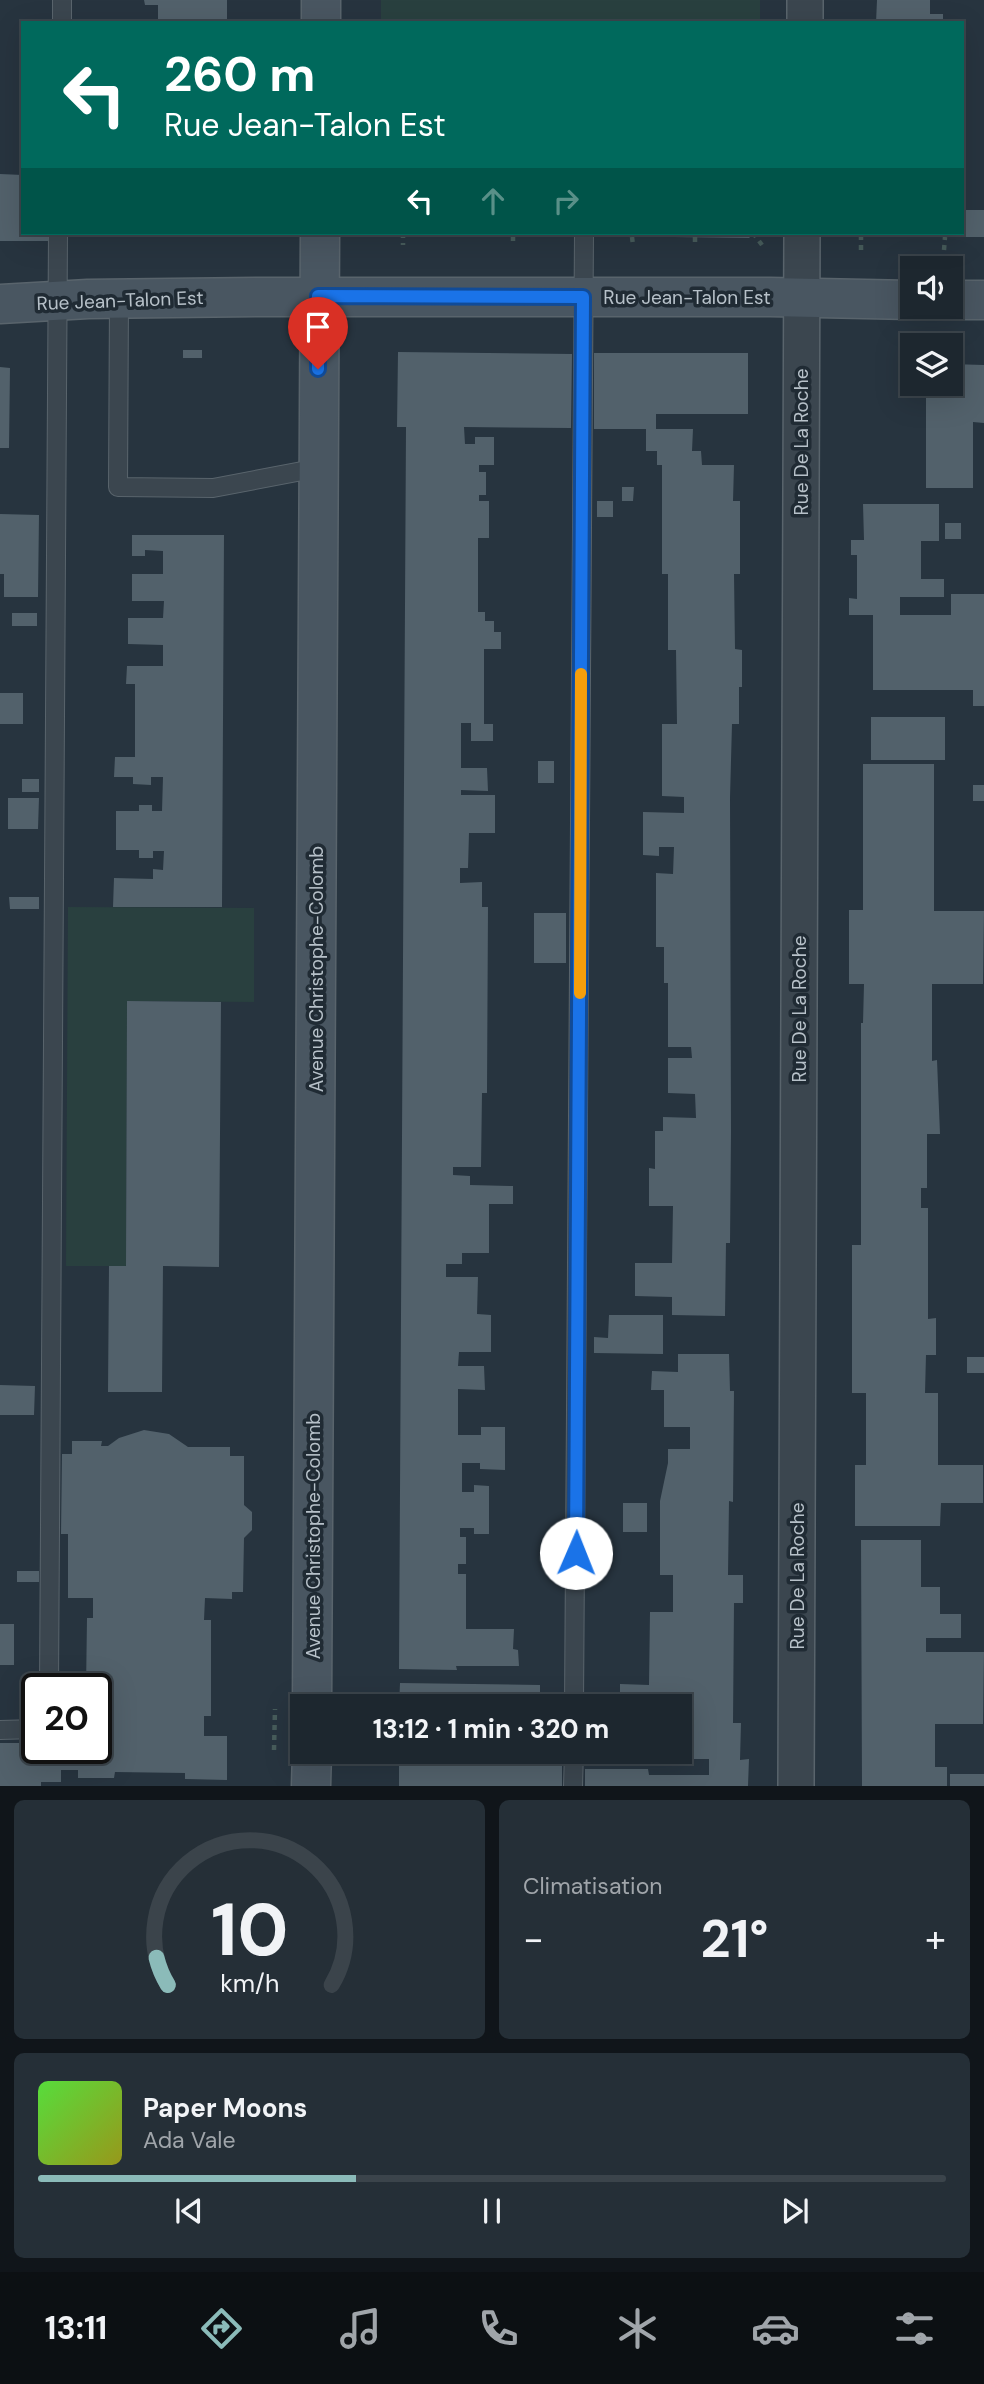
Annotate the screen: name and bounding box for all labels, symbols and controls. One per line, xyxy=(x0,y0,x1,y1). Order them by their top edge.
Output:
text: 260 m xyxy=(164,42,315,106)
icon: left xyxy=(49,49,140,140)
text: Rue Jean-Talon Est xyxy=(164,104,446,146)
icon: left xyxy=(401,182,439,220)
icon: ahead xyxy=(474,182,512,220)
icon: right xyxy=(547,182,585,220)
map controls xyxy=(900,256,963,396)
button: sound xyxy=(900,256,963,319)
street label: Rue Jean-Talon Est xyxy=(36,285,204,316)
street label: Rue Jean-Talon Est xyxy=(603,285,771,310)
pin xyxy=(288,297,348,369)
icon: arrive xyxy=(299,308,337,346)
button: layers xyxy=(900,333,963,396)
street label: Rue De La Roche xyxy=(789,369,814,515)
street label: Avenue Christophe-Colomb xyxy=(304,846,329,1092)
street label: Rue De La Roche xyxy=(787,936,812,1082)
street label: Avenue Christophe-Colomb xyxy=(301,1413,326,1659)
street label: Rue De La Roche xyxy=(785,1503,810,1649)
position arrow xyxy=(539,1516,613,1590)
speed limit sign: 20 xyxy=(21,1673,112,1764)
text: 13:12 · 1 min · 320 m xyxy=(373,1712,609,1746)
text: Climatisation xyxy=(523,1871,662,1901)
text: 10 xyxy=(211,1884,288,1979)
text: 21° xyxy=(701,1905,768,1973)
text: − xyxy=(523,1914,544,1964)
text: + xyxy=(925,1914,946,1964)
text: km/h xyxy=(220,1967,279,2000)
text: Paper Moons xyxy=(143,2091,307,2125)
text: Ada Vale xyxy=(143,2125,236,2155)
icon: previous xyxy=(170,2192,208,2230)
icon: pause xyxy=(473,2192,511,2230)
icon: next xyxy=(776,2192,814,2230)
icon: directions xyxy=(197,2304,246,2353)
icon: music xyxy=(336,2304,385,2353)
icon: phone xyxy=(474,2304,523,2353)
icon: climate xyxy=(613,2304,662,2353)
icon: car xyxy=(751,2304,800,2353)
icon: filters xyxy=(890,2304,939,2353)
text: 13:11 xyxy=(45,2307,107,2349)

